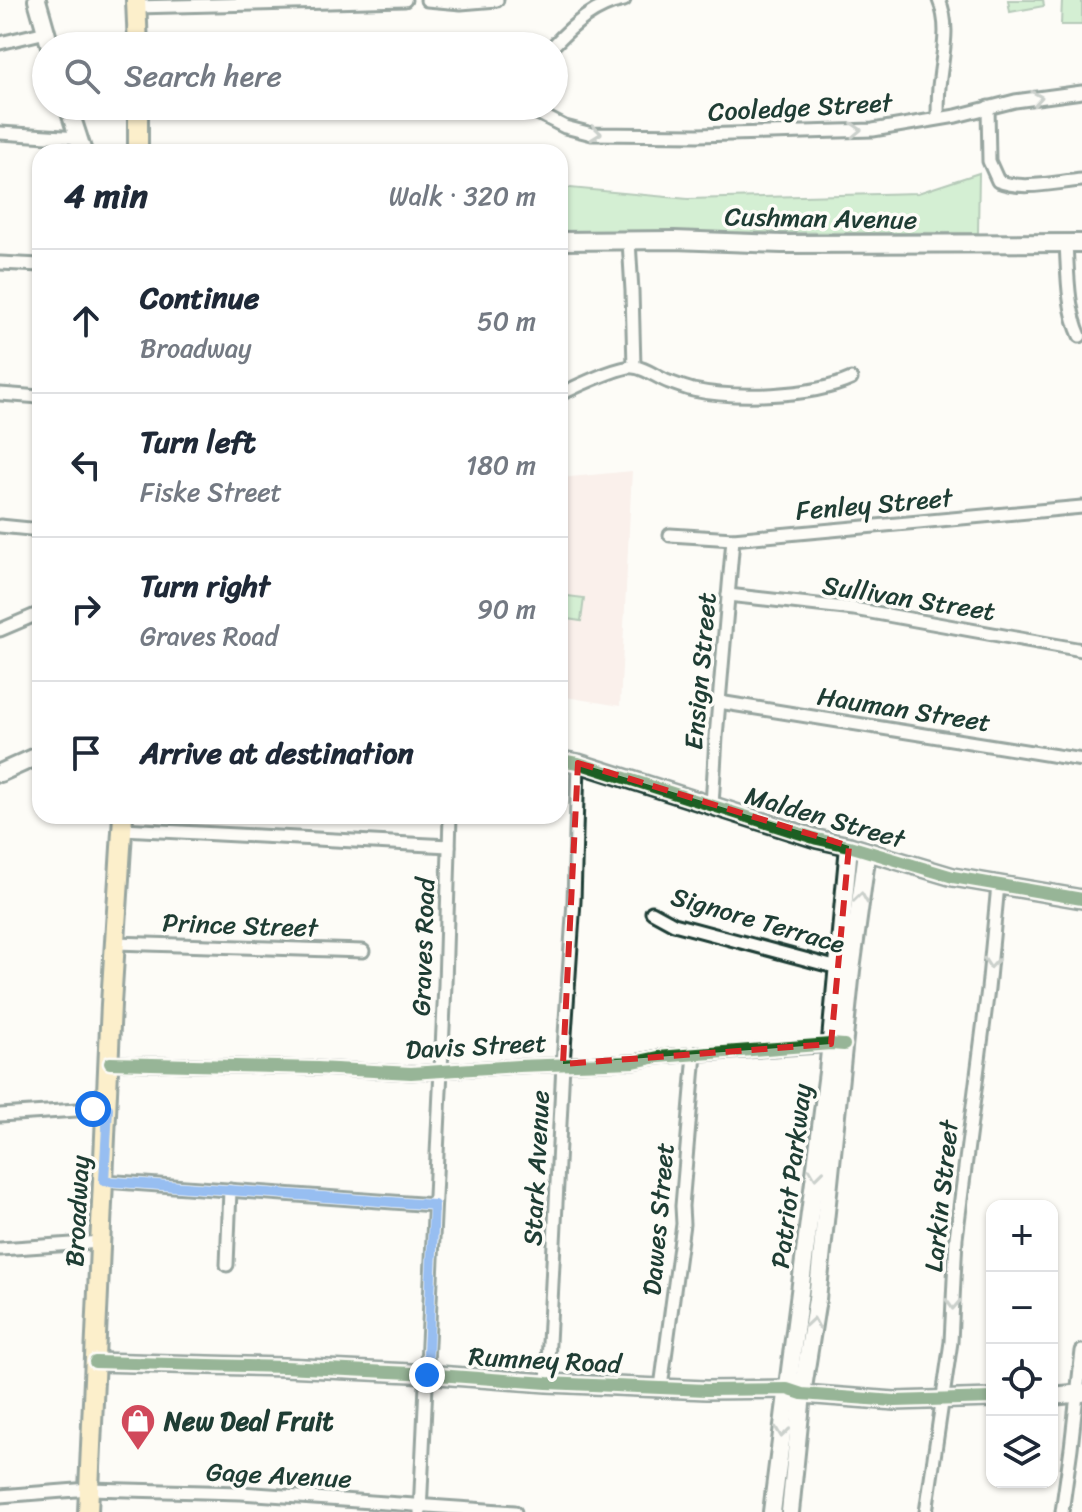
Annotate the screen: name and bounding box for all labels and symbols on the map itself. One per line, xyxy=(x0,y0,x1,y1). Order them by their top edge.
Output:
street label: Cooledge Street xyxy=(707,79,895,135)
one-way arrow xyxy=(1030,90,1044,107)
one-way arrow xyxy=(850,122,863,139)
one-way arrow xyxy=(590,125,603,142)
street label: Cushman Avenue xyxy=(724,193,918,243)
street label: Fenley Street xyxy=(794,474,956,534)
street label: Sullivan Street xyxy=(819,562,999,634)
street label: Ensign Street xyxy=(670,590,730,752)
street label: Hauman Street xyxy=(814,673,994,745)
street label: Malden Street xyxy=(740,772,912,862)
street label: Signore Terrace xyxy=(666,873,851,967)
street label: Graves Road xyxy=(398,875,448,1017)
one-way arrow xyxy=(852,891,869,905)
street label: Prince Street xyxy=(162,899,320,951)
one-way arrow xyxy=(982,957,999,970)
street label: Davis Street xyxy=(404,1019,548,1073)
street label: Patriot Parkway xyxy=(757,1080,825,1271)
street label: Stark Avenue xyxy=(509,1089,563,1247)
route start xyxy=(75,1091,111,1127)
street label: Larkin Street xyxy=(910,1116,972,1274)
street label: Dawes Street xyxy=(628,1141,688,1297)
street label: Broadway xyxy=(51,1154,103,1268)
one-way arrow xyxy=(807,1168,824,1181)
one-way arrow xyxy=(944,1298,961,1311)
one-way arrow xyxy=(804,1317,821,1330)
street label: Rumney Road xyxy=(468,1333,625,1387)
route end xyxy=(409,1357,445,1393)
place label: New Deal Fruit xyxy=(163,1398,334,1444)
shop icon: New Deal Fruit xyxy=(119,1402,157,1452)
one-way arrow xyxy=(774,1425,791,1439)
street label: Gage Avenue xyxy=(205,1448,353,1502)

